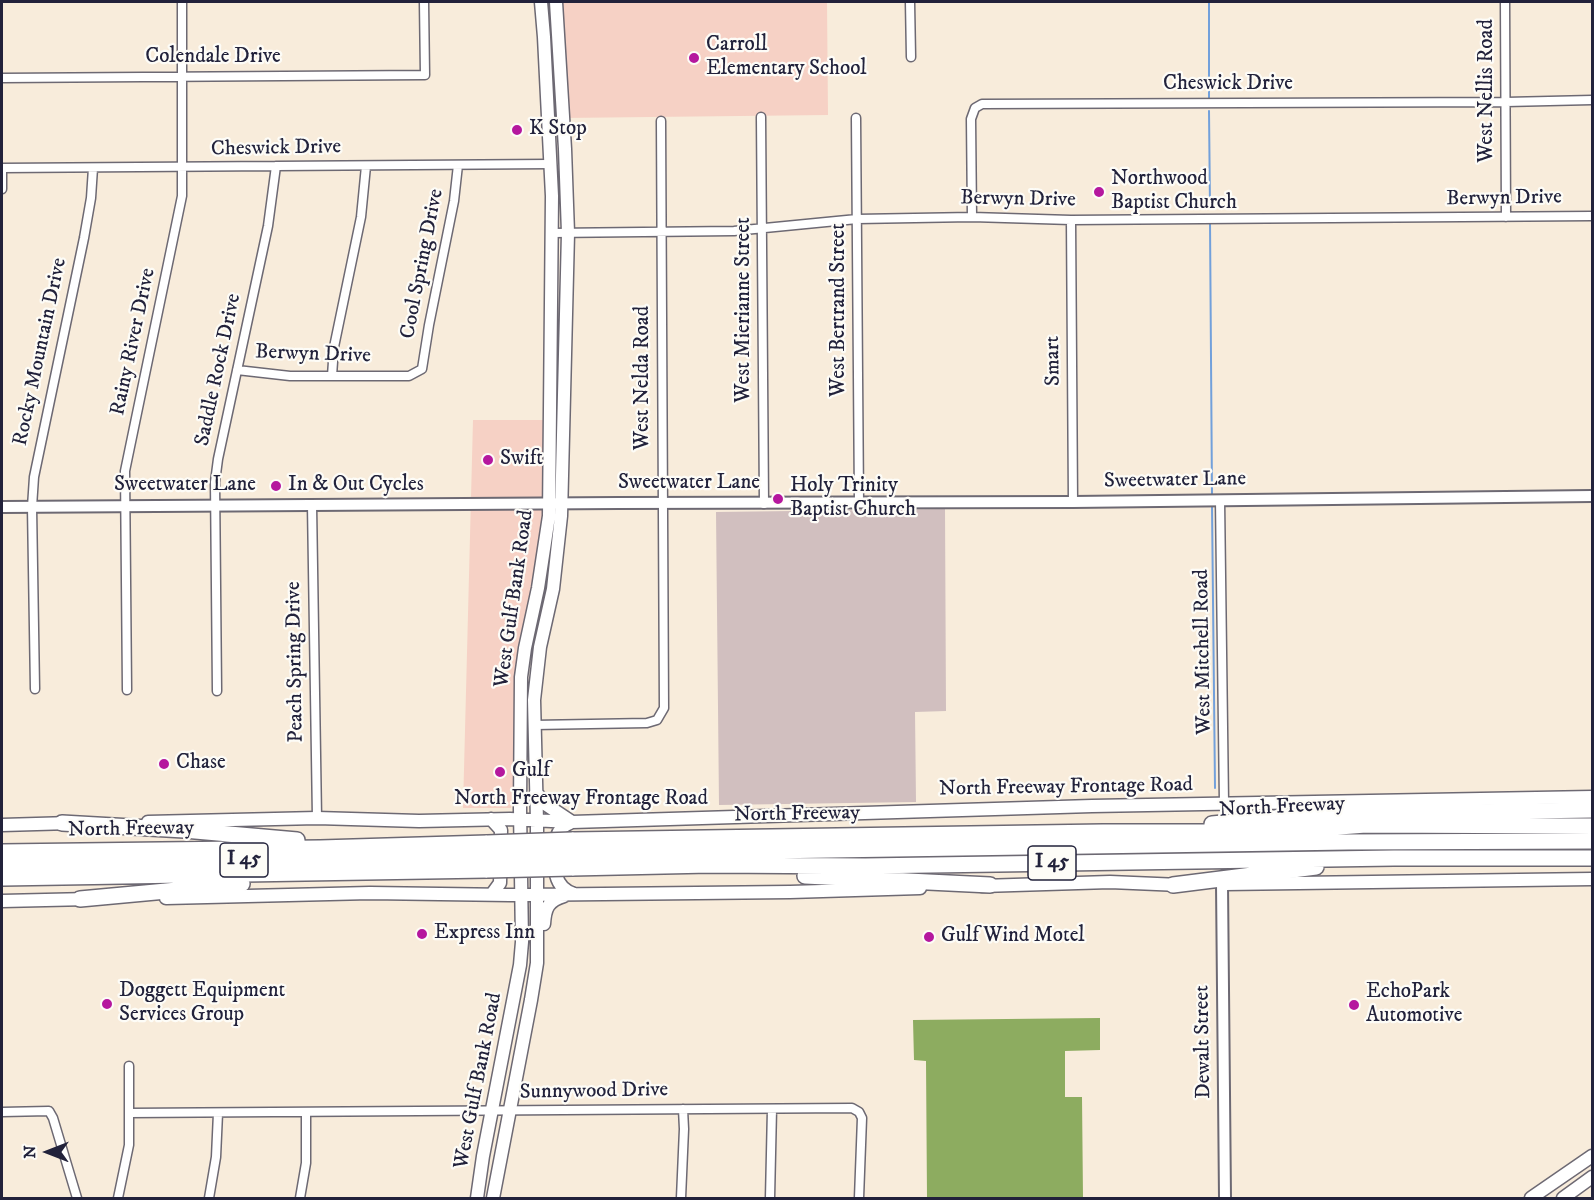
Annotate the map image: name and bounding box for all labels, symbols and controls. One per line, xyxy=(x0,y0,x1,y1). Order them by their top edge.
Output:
street label: West Nellis Road xyxy=(1475,19,1501,163)
place label: Carroll Elementary School xyxy=(706,33,867,83)
street label: Colendale Drive xyxy=(145,45,281,71)
marker: Carroll Elementary School xyxy=(687,51,701,65)
street label: Cheswick Drive xyxy=(1163,72,1293,98)
place label: K Stop xyxy=(529,117,587,143)
marker: K Stop xyxy=(510,123,524,137)
street label: Cheswick Drive xyxy=(211,135,341,163)
place label: Northwood Baptist Church xyxy=(1111,167,1237,217)
marker: Northwood Baptist Church xyxy=(1092,185,1106,199)
street label: Berwyn Drive xyxy=(1446,185,1562,213)
street label: Berwyn Drive xyxy=(960,186,1076,214)
street label: Cool Spring Drive xyxy=(396,187,450,341)
street label: West Mierianne Street xyxy=(732,217,758,403)
street label: West Bertrand Street xyxy=(827,223,853,397)
street label: Rocky Mountain Drive xyxy=(9,256,73,448)
street label: Rainy River Drive xyxy=(106,266,162,418)
street label: Saddle Rock Drive xyxy=(191,292,247,448)
street label: West Nelda Road xyxy=(631,306,657,450)
street label: Smart xyxy=(1041,336,1067,386)
street label: Berwyn Drive xyxy=(255,340,371,370)
place label: Swift xyxy=(500,447,543,473)
marker: Swift xyxy=(481,453,495,467)
street label: Sweetwater Lane xyxy=(1104,467,1246,495)
street label: Sweetwater Lane xyxy=(618,471,760,497)
street label: Sweetwater Lane xyxy=(114,473,256,499)
place label: In & Out Cycles xyxy=(288,473,424,499)
place label: Holy Trinity Baptist Church xyxy=(790,474,916,524)
marker: In & Out Cycles xyxy=(269,479,283,493)
marker: Holy Trinity Baptist Church xyxy=(771,492,785,506)
street label: West Gulf Bank Road xyxy=(490,509,540,689)
street label: West Mitchell Road xyxy=(1190,569,1218,735)
street label: Peach Spring Drive xyxy=(282,581,310,743)
place label: Chase xyxy=(176,751,226,777)
marker: Chase xyxy=(157,757,171,771)
place label: Gulf xyxy=(512,759,550,785)
marker: Gulf xyxy=(493,765,507,779)
street label: North Freeway Frontage Road xyxy=(939,773,1193,803)
street label: North Freeway Frontage Road xyxy=(454,787,708,813)
street label: North Freeway xyxy=(1218,792,1346,824)
street label: North Freeway xyxy=(734,801,860,829)
street label: North Freeway xyxy=(68,816,194,844)
road number: I 45 xyxy=(220,843,268,877)
road number: I 45 xyxy=(1028,846,1076,880)
place label: Express Inn xyxy=(434,921,535,947)
place label: Gulf Wind Motel xyxy=(941,924,1085,950)
marker: Express Inn xyxy=(415,927,429,941)
marker: Gulf Wind Motel xyxy=(922,930,936,944)
place label: Doggett Equipment Services Group xyxy=(119,979,285,1029)
place label: EchoPark Automotive xyxy=(1366,980,1462,1030)
street label: Dewalt Street xyxy=(1190,985,1218,1099)
street label: West Gulf Bank Road xyxy=(450,991,508,1171)
marker: Doggett Equipment Services Group xyxy=(100,997,114,1011)
marker: EchoPark Automotive xyxy=(1347,998,1361,1012)
street label: Sunnywood Drive xyxy=(520,1078,668,1106)
north arrow xyxy=(18,1122,78,1182)
text: N xyxy=(20,1145,40,1159)

